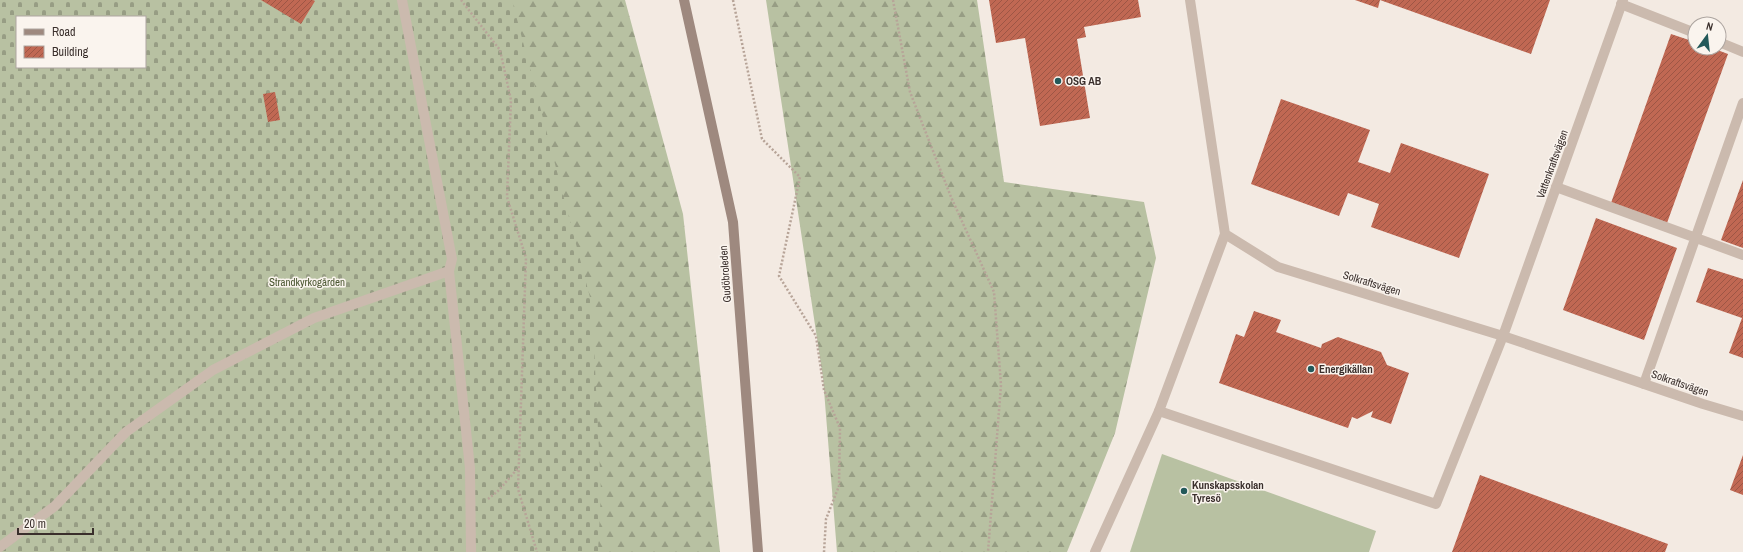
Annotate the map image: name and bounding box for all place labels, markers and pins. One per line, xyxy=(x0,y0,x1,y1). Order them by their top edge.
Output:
place label: OSG AB xyxy=(1066,74,1102,88)
marker: OSG AB xyxy=(1053,76,1063,86)
place label: Energikällan xyxy=(1319,362,1373,376)
marker: Energikällan xyxy=(1306,364,1316,374)
place label: Kunskapsskolan Tyresö xyxy=(1192,478,1264,505)
marker: Kunskapsskolan Tyresö xyxy=(1179,486,1189,496)

